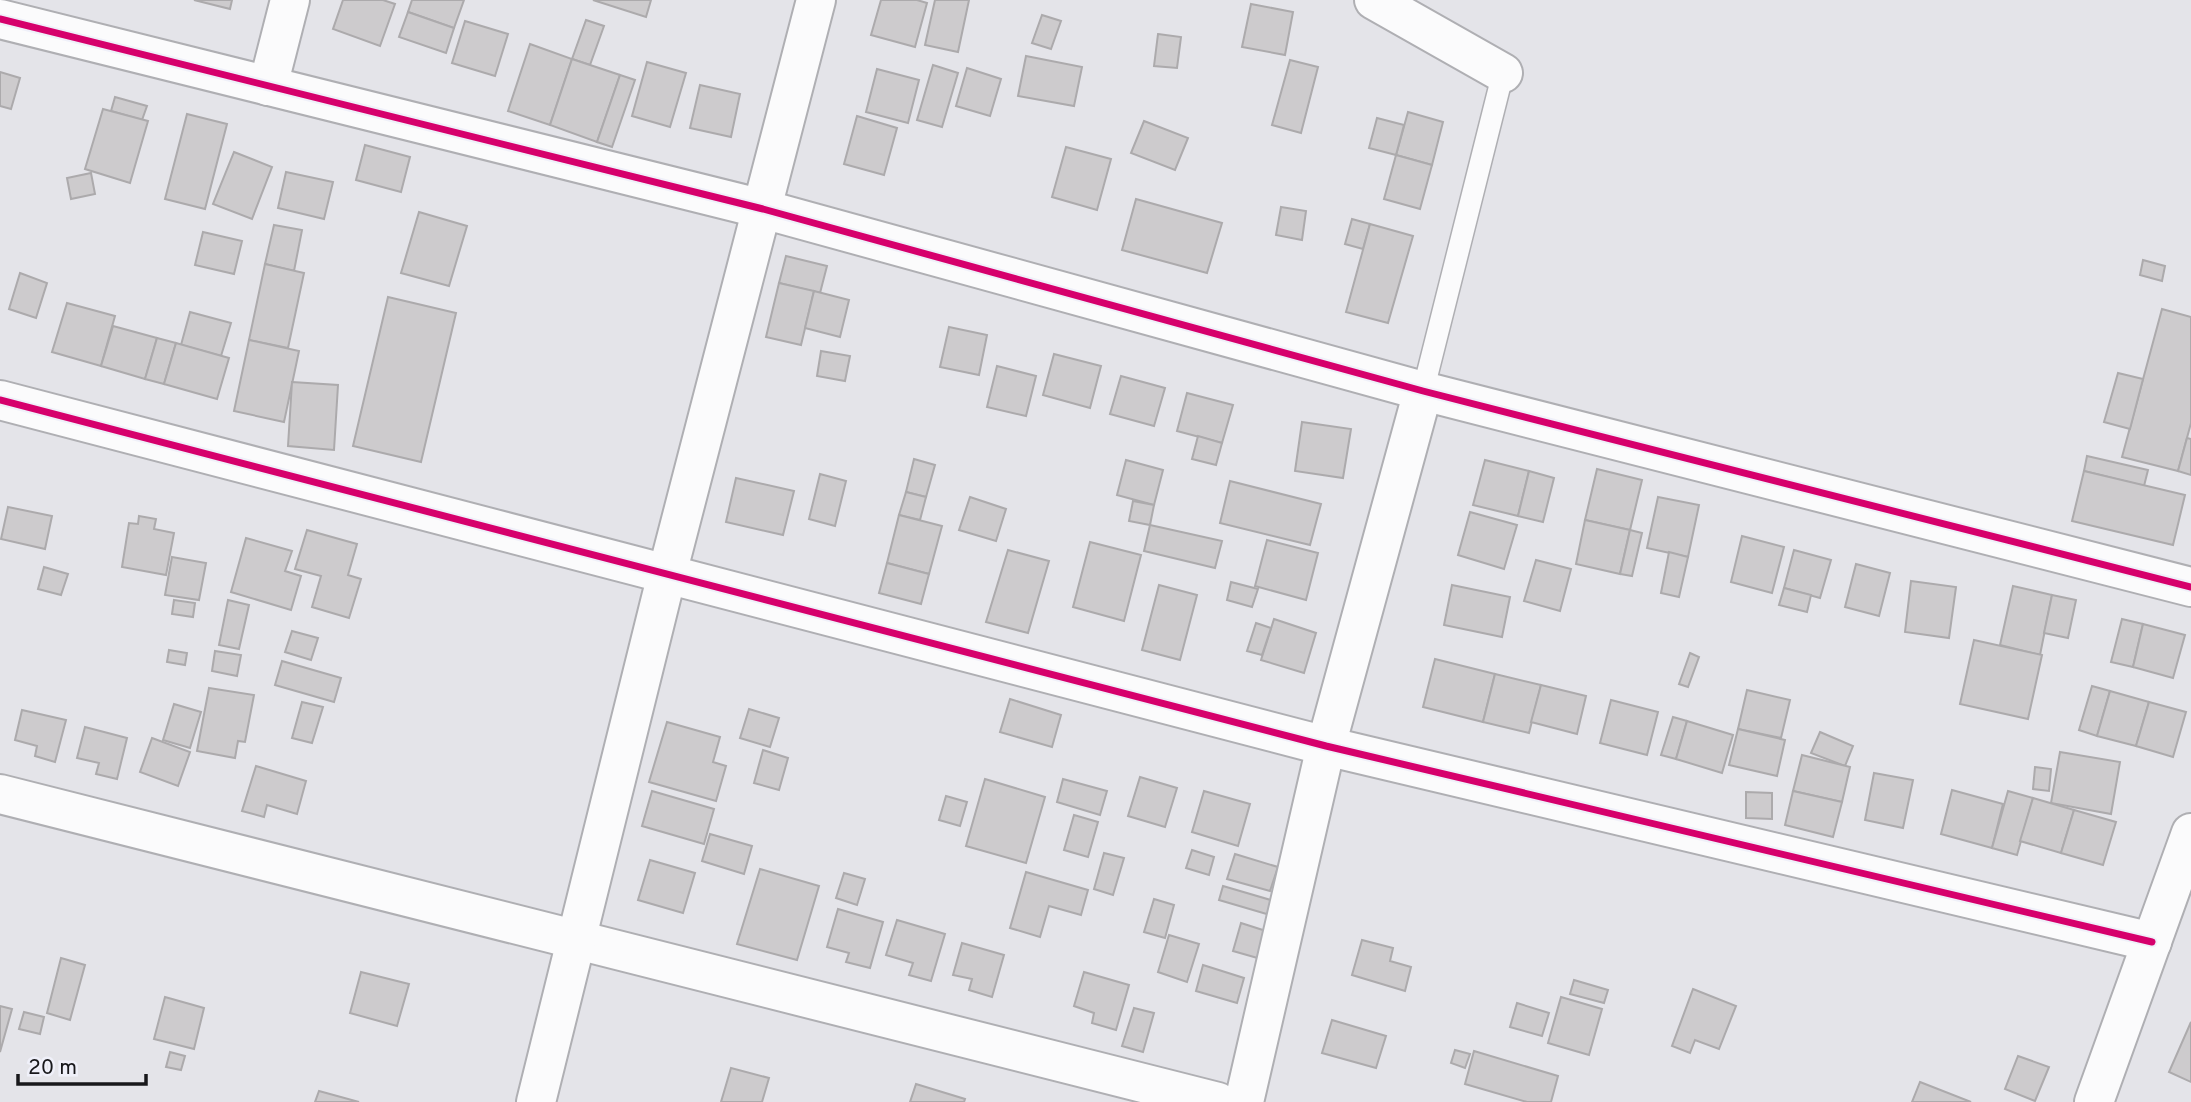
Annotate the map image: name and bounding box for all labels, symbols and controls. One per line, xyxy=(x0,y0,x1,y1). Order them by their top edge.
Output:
scale bar xyxy=(18,1042,145,1086)
text: 20 m xyxy=(28,1055,77,1082)

